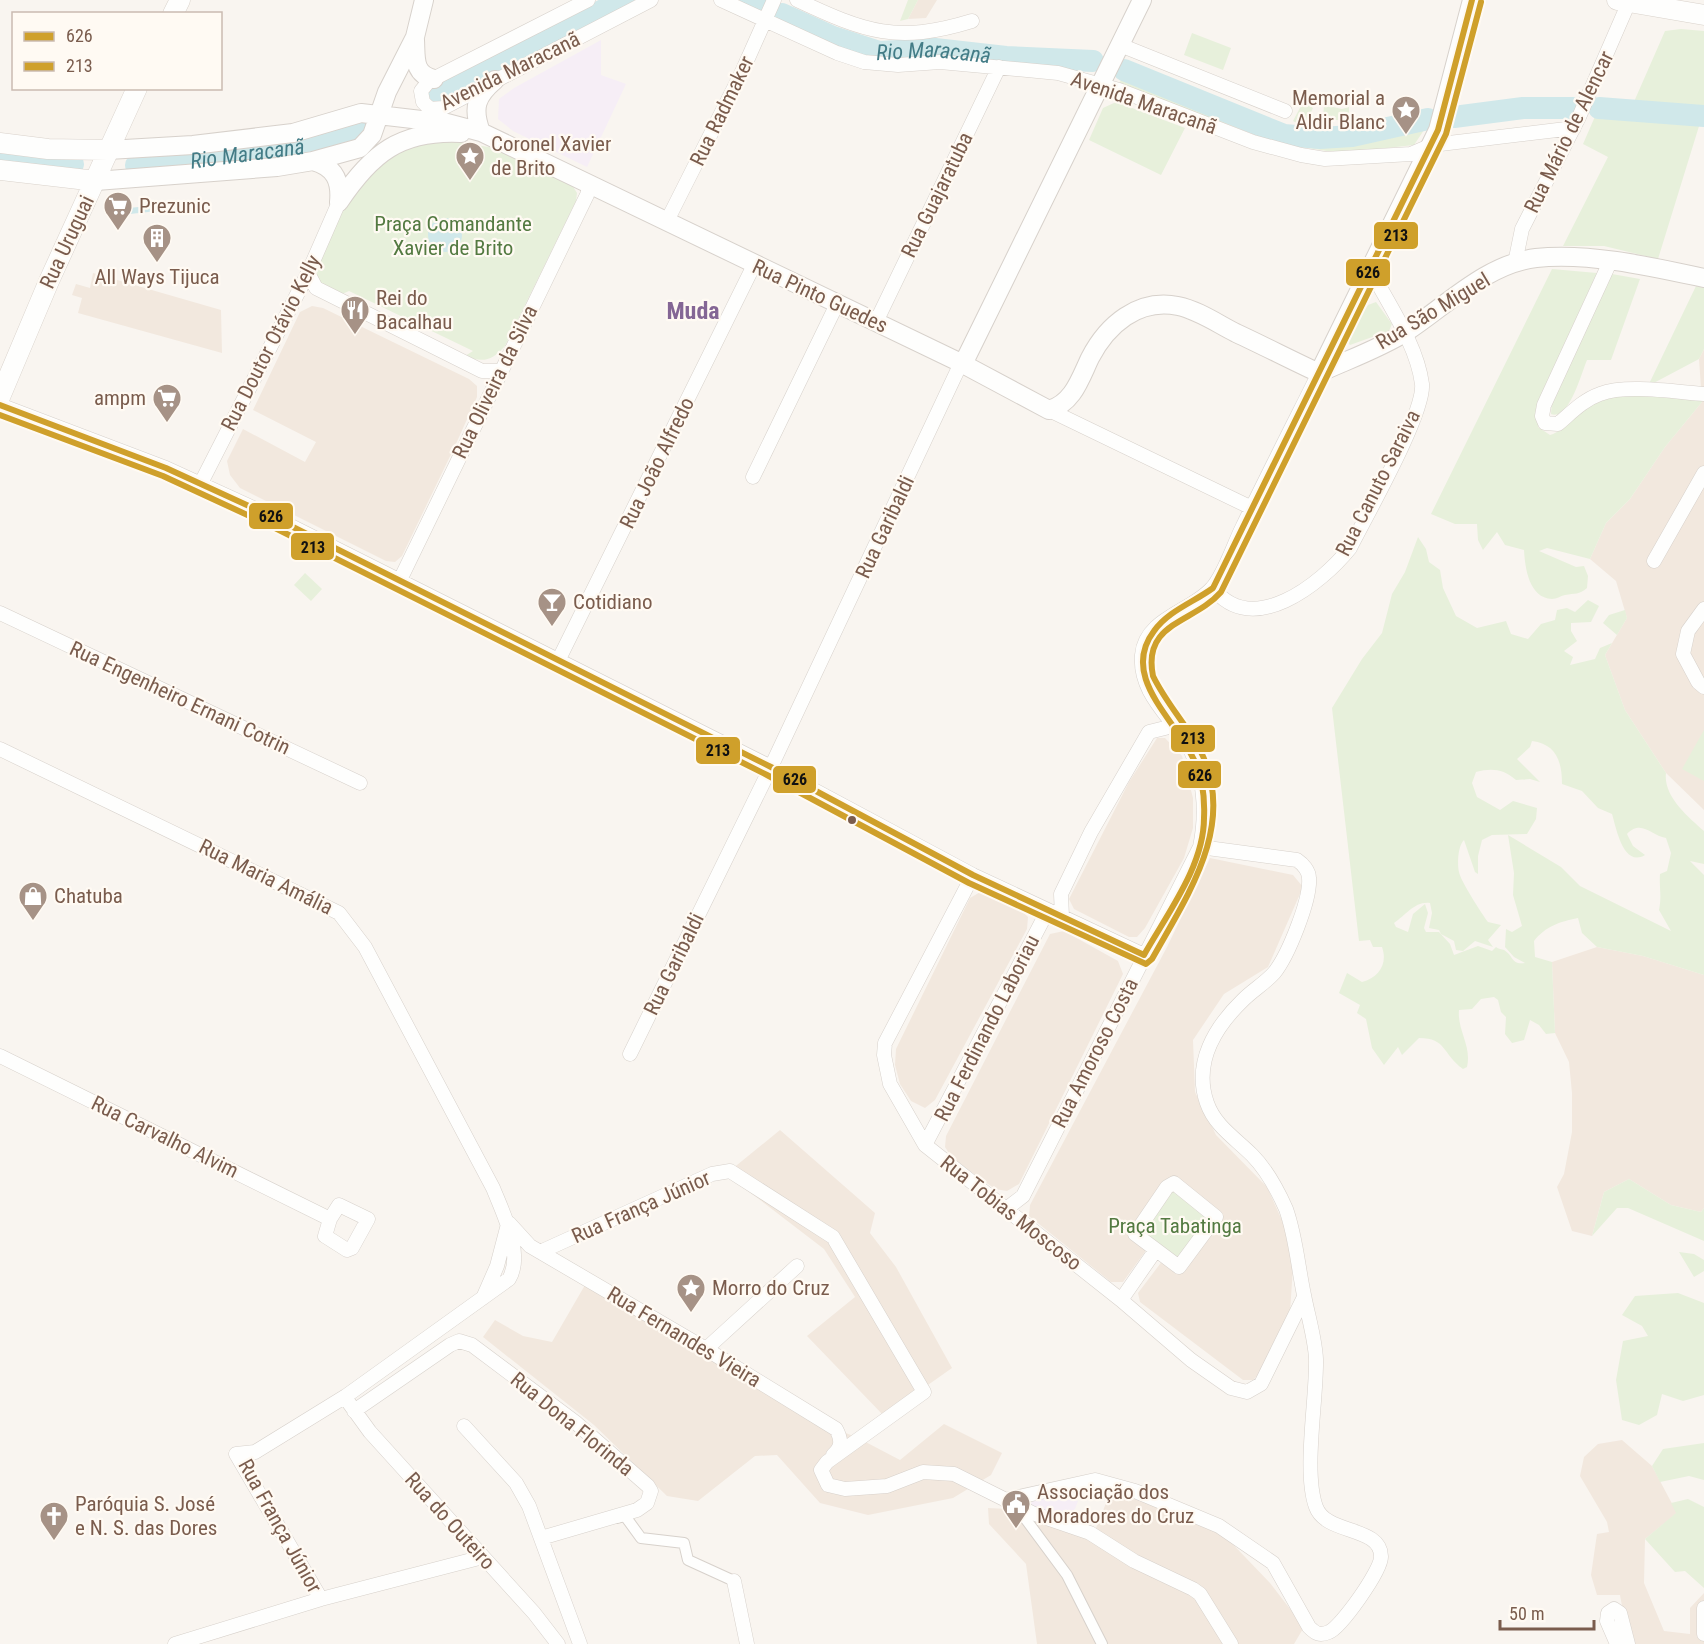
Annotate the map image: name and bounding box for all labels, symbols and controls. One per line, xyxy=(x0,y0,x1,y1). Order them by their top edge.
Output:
legend xyxy=(12,12,222,90)
text: 626 xyxy=(66,25,93,46)
street label: Avenida Maracanã xyxy=(436,27,584,115)
water label: Rio Maracanã xyxy=(875,36,993,68)
street label: Rua Mário de Alencar xyxy=(1519,47,1619,217)
street label: Rua Radmaker xyxy=(685,52,759,170)
text: 213 xyxy=(66,55,93,76)
street label: Avenida Maracanã xyxy=(1068,67,1220,139)
place label: Memorial a Aldir Blanc xyxy=(1292,86,1385,134)
place icon: Memorial a Aldir Blanc xyxy=(1390,94,1422,136)
street label: Rua Guajaratuba xyxy=(896,128,978,262)
place label: Coronel Xavier de Brito xyxy=(491,132,611,180)
water label: Rio Maracanã xyxy=(189,133,307,173)
place icon: Coronel Xavier de Brito xyxy=(454,140,486,182)
supermarket icon: Prezunic xyxy=(102,190,134,232)
street label: Rua Uruguai xyxy=(35,192,99,292)
place label: Prezunic xyxy=(139,194,211,218)
park label: Praça Comandante Xavier de Brito xyxy=(374,212,532,260)
line badge: 213 xyxy=(1373,221,1419,250)
building icon: All Ways Tijuca xyxy=(141,222,173,264)
text: 213 xyxy=(1384,226,1408,245)
street label: Rua Doutor Otávio Kelly xyxy=(216,251,326,435)
street label: Rua Pinto Guedes xyxy=(749,254,891,338)
line badge: 626 xyxy=(1345,258,1391,287)
text: 626 xyxy=(1356,263,1380,282)
place label: All Ways Tijuca xyxy=(94,265,220,289)
street label: Rua São Miguel xyxy=(1372,268,1494,354)
place label: Rei do Bacalhau xyxy=(376,286,452,334)
restaurant icon: Rei do Bacalhau xyxy=(339,294,371,336)
district label: Muda xyxy=(666,297,720,325)
street label: Rua Oliveira da Silva xyxy=(447,301,543,463)
supermarket icon: ampm xyxy=(151,382,183,424)
place label: ampm xyxy=(94,386,146,410)
street label: Rua João Alfredo xyxy=(615,394,699,532)
street label: Rua Canuto Saraiva xyxy=(1331,406,1425,560)
street label: Rua Garibaldi xyxy=(851,472,919,582)
line badge: 626 xyxy=(248,502,294,530)
text: 626 xyxy=(259,507,283,526)
line badge: 213 xyxy=(290,532,335,561)
text: 213 xyxy=(301,538,325,557)
bar icon: Cotidiano xyxy=(536,586,568,628)
place label: Cotidiano xyxy=(573,590,653,614)
street label: Rua Engenheiro Ernani Cotrin xyxy=(66,636,294,760)
line badge: 213 xyxy=(1170,724,1216,753)
text: 213 xyxy=(1181,729,1205,748)
line badge: 213 xyxy=(695,736,741,765)
text: 213 xyxy=(706,741,730,760)
line badge: 626 xyxy=(1177,760,1222,789)
line badge: 626 xyxy=(772,765,817,794)
text: 626 xyxy=(1188,766,1212,785)
text: 626 xyxy=(783,770,807,789)
unlabelled marker xyxy=(846,814,858,826)
street label: Rua Maria Amália xyxy=(195,834,337,920)
shop icon: Chatuba xyxy=(17,880,49,922)
place label: Chatuba xyxy=(54,884,123,908)
street label: Rua Garibaldi xyxy=(639,909,709,1019)
street label: Rua Ferdinando Laboriau xyxy=(930,931,1044,1125)
street label: Rua Amoroso Costa xyxy=(1047,974,1143,1132)
street label: Rua Carvalho Alvim xyxy=(88,1091,242,1183)
street label: Rua Tobias Moscoso xyxy=(936,1151,1086,1275)
street label: Rua França Júnior xyxy=(568,1166,714,1248)
park label: Praça Tabatinga xyxy=(1108,1214,1242,1238)
place icon: Morro do Cruz xyxy=(675,1272,707,1314)
place label: Morro do Cruz xyxy=(712,1276,830,1300)
street label: Rua Fernandes Vieira xyxy=(603,1282,765,1392)
street label: Rua Dona Florinda xyxy=(506,1367,638,1481)
street label: Rua França Júnior xyxy=(233,1455,327,1597)
street label: Rua do Outeiro xyxy=(400,1468,500,1574)
place label: Associação dos Moradores do Cruz xyxy=(1037,1480,1194,1528)
public building icon: Associação dos Moradores do Cruz xyxy=(1000,1488,1032,1530)
place label: Paróquia S. José e N. S. das Dores xyxy=(75,1492,217,1540)
church icon: Paróquia S. José e N. S. das Dores xyxy=(38,1500,70,1542)
scale bar xyxy=(1500,1593,1594,1631)
text: 50 m xyxy=(1509,1603,1544,1624)

